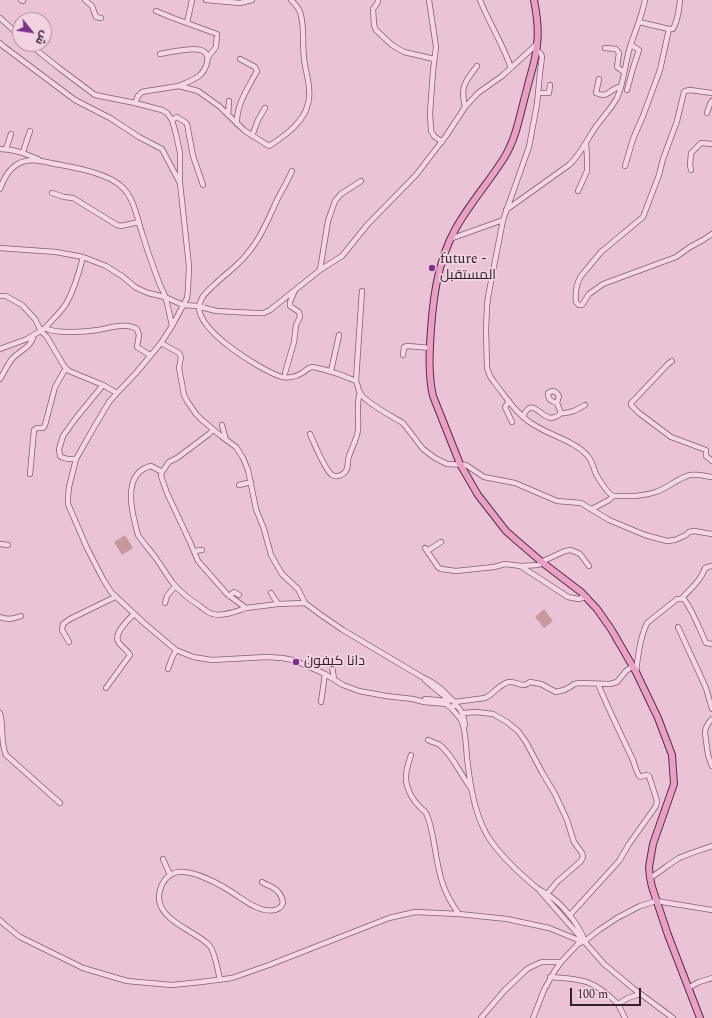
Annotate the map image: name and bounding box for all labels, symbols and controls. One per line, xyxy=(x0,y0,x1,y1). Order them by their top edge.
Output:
north arrow xyxy=(12,12,52,52)
text: ش xyxy=(31,27,53,48)
place label: future - المستقبل xyxy=(440,252,496,284)
marker: future - المستقبل xyxy=(427,263,437,273)
place label: دانا كيفون xyxy=(304,654,365,670)
marker: دانا كيفون xyxy=(291,657,301,667)
scale bar xyxy=(572,980,643,1006)
text: 100 m xyxy=(577,985,608,1004)

